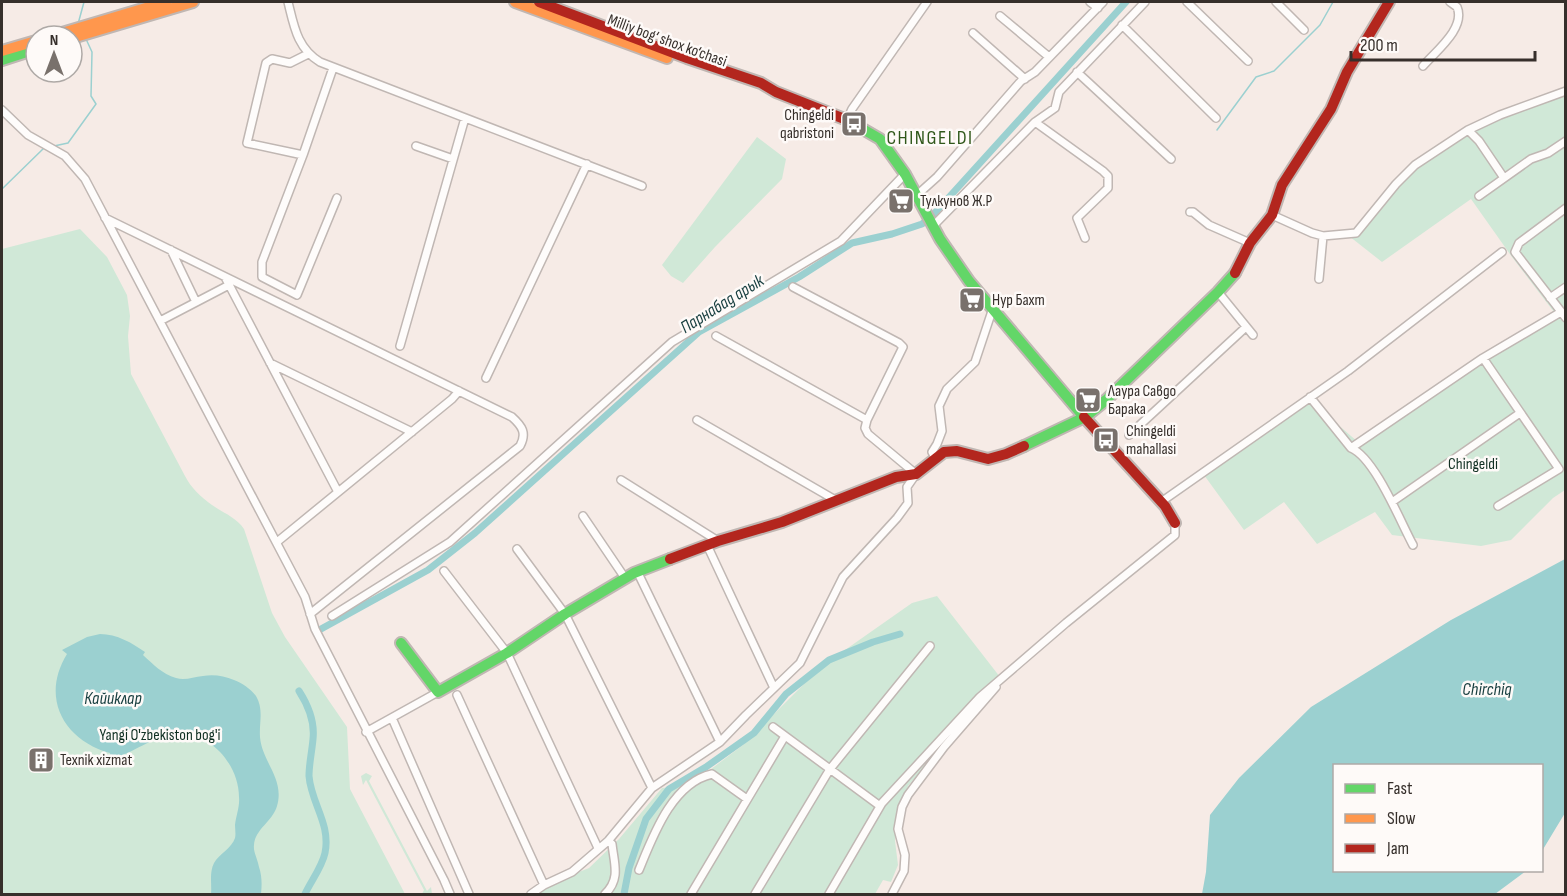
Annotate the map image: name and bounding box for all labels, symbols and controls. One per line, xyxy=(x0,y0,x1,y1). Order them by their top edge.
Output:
street label: Milliy bog‘ shox ko‘chasi xyxy=(605,11,729,71)
north arrow xyxy=(24,24,84,84)
scale bar xyxy=(1351,24,1536,62)
text: N xyxy=(50,31,58,50)
text: 200 m xyxy=(1360,35,1398,56)
place label: Chingeldi qabristoni xyxy=(780,106,834,143)
bus stop icon: Chingeldi qabristoni xyxy=(839,109,869,139)
district label: CHINGELDI xyxy=(886,126,974,150)
supermarket icon: Тулкунов Ж.Р xyxy=(886,186,916,216)
place label: Тулкунов Ж.Р xyxy=(920,192,993,211)
water label: Парнабад арык xyxy=(676,269,769,338)
supermarket icon: Нур Бахт xyxy=(957,285,987,315)
place label: Нур Бахт xyxy=(992,291,1045,310)
place label: Лаура Савдо Барака xyxy=(1107,382,1176,419)
supermarket icon: Лаура Савдо Барака xyxy=(1073,385,1103,415)
place label: Chingeldi mahallasi xyxy=(1126,422,1176,459)
bus stop icon: Chingeldi mahallasi xyxy=(1091,425,1121,455)
park label: Chingeldi xyxy=(1448,455,1498,474)
water label: Chirchiq xyxy=(1462,679,1512,700)
water label: Кайиклар xyxy=(84,688,142,709)
park label: Yangi O'zbekiston bog'i xyxy=(100,726,220,745)
building icon: Texnik xizmat xyxy=(26,745,56,775)
place label: Texnik xizmat xyxy=(60,751,132,770)
legend xyxy=(1333,764,1543,872)
text: Fast xyxy=(1387,778,1413,799)
text: Slow xyxy=(1387,808,1416,829)
text: Jam xyxy=(1386,838,1409,859)

